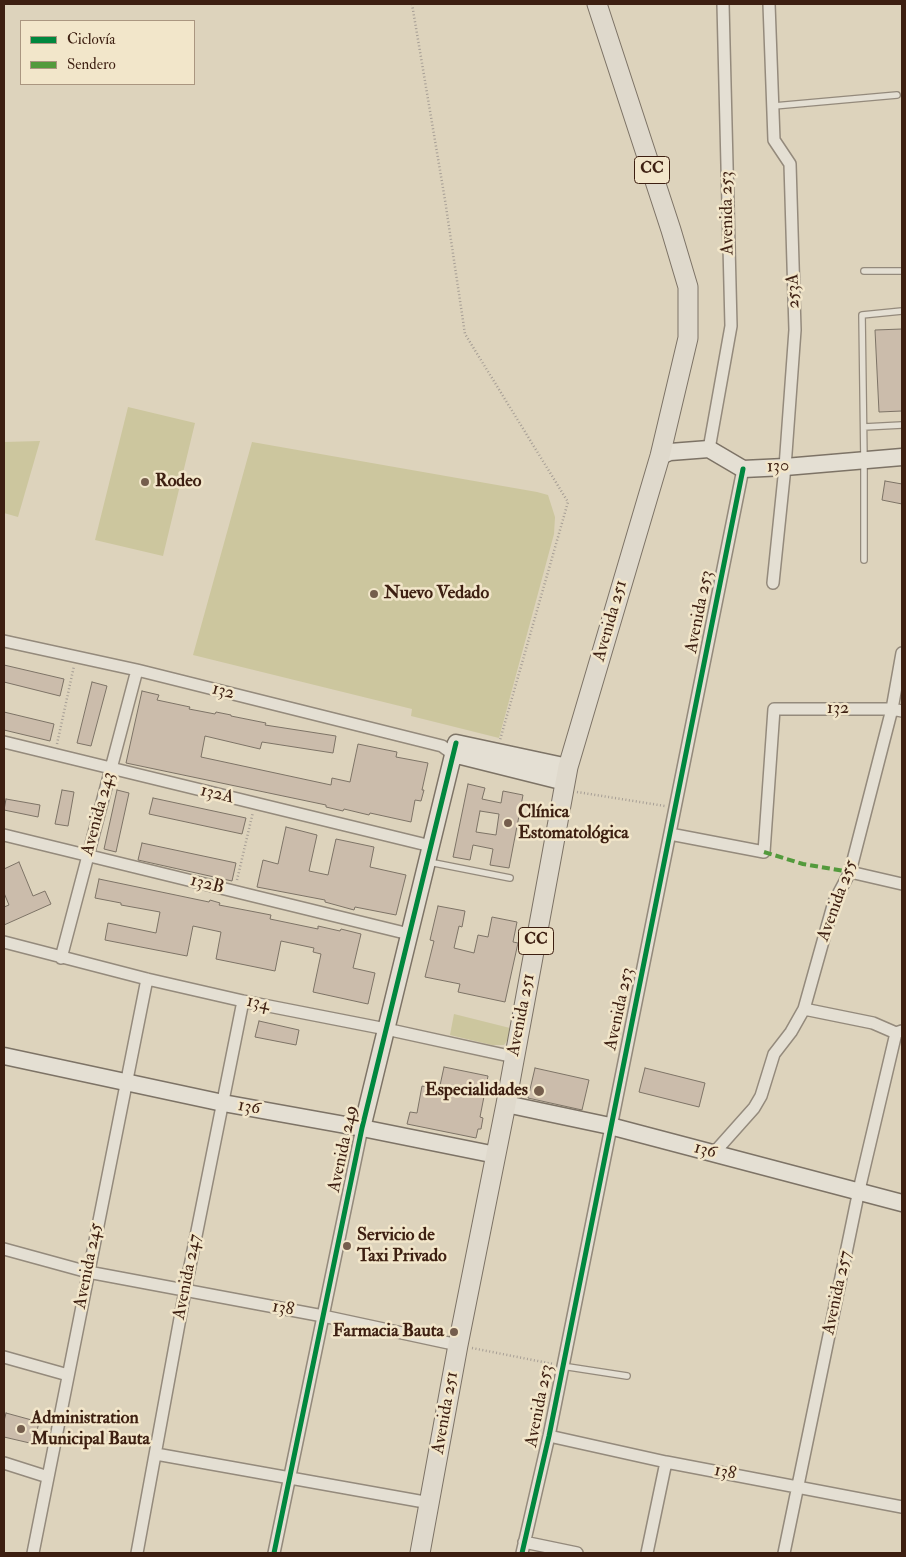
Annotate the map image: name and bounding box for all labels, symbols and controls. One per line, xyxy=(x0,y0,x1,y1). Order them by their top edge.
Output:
legend xyxy=(20,20,195,85)
text: Ciclovía xyxy=(67,30,115,49)
text: Sendero xyxy=(67,55,116,74)
road number: CC xyxy=(634,156,670,184)
street label: Avenida 253 xyxy=(716,171,740,255)
street label: 253A xyxy=(783,273,805,309)
street label: 130 xyxy=(766,456,790,478)
place label: Rodeo xyxy=(155,471,201,493)
marker: Rodeo xyxy=(139,476,151,488)
street label: Avenida 253 xyxy=(681,569,719,655)
street label: Avenida 251 xyxy=(589,578,633,664)
place label: Nuevo Vedado xyxy=(384,583,489,605)
marker: Nuevo Vedado xyxy=(368,588,380,600)
street label: 132 xyxy=(209,679,237,705)
street label: 132 xyxy=(827,698,849,720)
street label: Avenida 243 xyxy=(77,770,121,858)
street label: 132A xyxy=(198,780,236,810)
place label: Clínica Estomatológica xyxy=(518,802,629,844)
marker: Clínica Estomatológica xyxy=(502,817,514,829)
street label: Avenida 255 xyxy=(813,857,863,945)
street label: 132B xyxy=(188,870,226,900)
road number: CC xyxy=(518,928,554,954)
street label: Avenida 253 xyxy=(601,966,639,1052)
street label: Avenida 251 xyxy=(503,972,541,1058)
street label: 134 xyxy=(245,991,271,1017)
place label: Especialidades xyxy=(425,1080,528,1102)
marker: Especialidades xyxy=(532,1084,546,1098)
street label: 136 xyxy=(236,1095,262,1121)
street label: Avenida 249 xyxy=(324,1104,364,1194)
street label: 136 xyxy=(691,1138,719,1164)
street label: Avenida 245 xyxy=(70,1221,108,1311)
place label: Servicio de Taxi Privado xyxy=(357,1225,447,1268)
street label: Avenida 247 xyxy=(169,1232,207,1322)
marker: Servicio de Taxi Privado xyxy=(341,1240,353,1252)
street label: Avenida 257 xyxy=(819,1249,857,1337)
street label: 138 xyxy=(270,1296,296,1322)
place label: Farmacia Bauta xyxy=(333,1321,444,1343)
marker: Farmacia Bauta xyxy=(448,1326,460,1338)
street label: Avenida 253 xyxy=(521,1363,559,1449)
street label: Avenida 251 xyxy=(428,1370,464,1456)
place label: Administration Municipal Bauta xyxy=(31,1408,150,1450)
marker: Administration Municipal Bauta xyxy=(15,1423,27,1435)
street label: 138 xyxy=(712,1460,738,1486)

